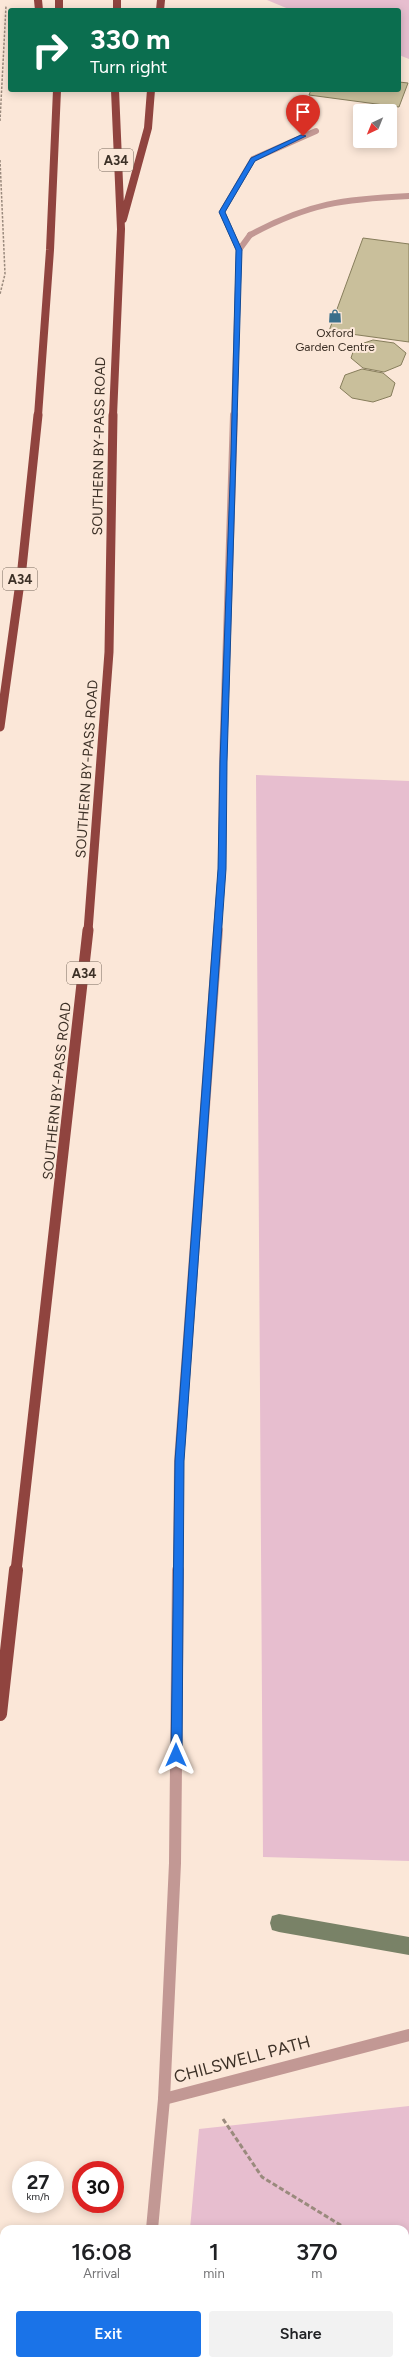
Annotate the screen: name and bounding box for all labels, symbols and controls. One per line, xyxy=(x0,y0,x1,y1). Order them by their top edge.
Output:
text: 330 m xyxy=(90,22,170,56)
icon: right xyxy=(24,24,76,76)
text: Turn right xyxy=(90,56,167,78)
pin xyxy=(286,95,320,136)
icon: arrive xyxy=(292,101,314,123)
north arrow xyxy=(353,104,397,148)
map controls xyxy=(353,104,397,148)
road number: A34 xyxy=(99,149,133,171)
shop icon: Oxford Garden Centre xyxy=(327,308,343,324)
place label: Oxford Garden Centre xyxy=(295,326,375,354)
street label: SOUTHERN BY-PASS ROAD xyxy=(89,357,109,535)
road number: A34 xyxy=(3,568,37,590)
street label: SOUTHERN BY-PASS ROAD xyxy=(72,679,102,859)
road number: A34 xyxy=(67,962,101,984)
street label: SOUTHERN BY-PASS ROAD xyxy=(39,1001,75,1181)
position arrow xyxy=(155,1734,197,1776)
street label: CHILSWELL PATH xyxy=(172,2031,312,2087)
speed limit sign: 30 xyxy=(72,2161,124,2213)
text: 27 xyxy=(27,2170,49,2194)
text: km/h xyxy=(27,2190,49,2203)
text: 16:08 xyxy=(71,2237,132,2266)
text: 1 xyxy=(209,2237,219,2266)
text: 370 xyxy=(296,2237,338,2266)
text: Arrival xyxy=(83,2266,120,2281)
text: min xyxy=(203,2266,225,2281)
text: m xyxy=(311,2266,322,2281)
button: Exit xyxy=(16,2311,201,2357)
button: Share xyxy=(209,2311,393,2357)

